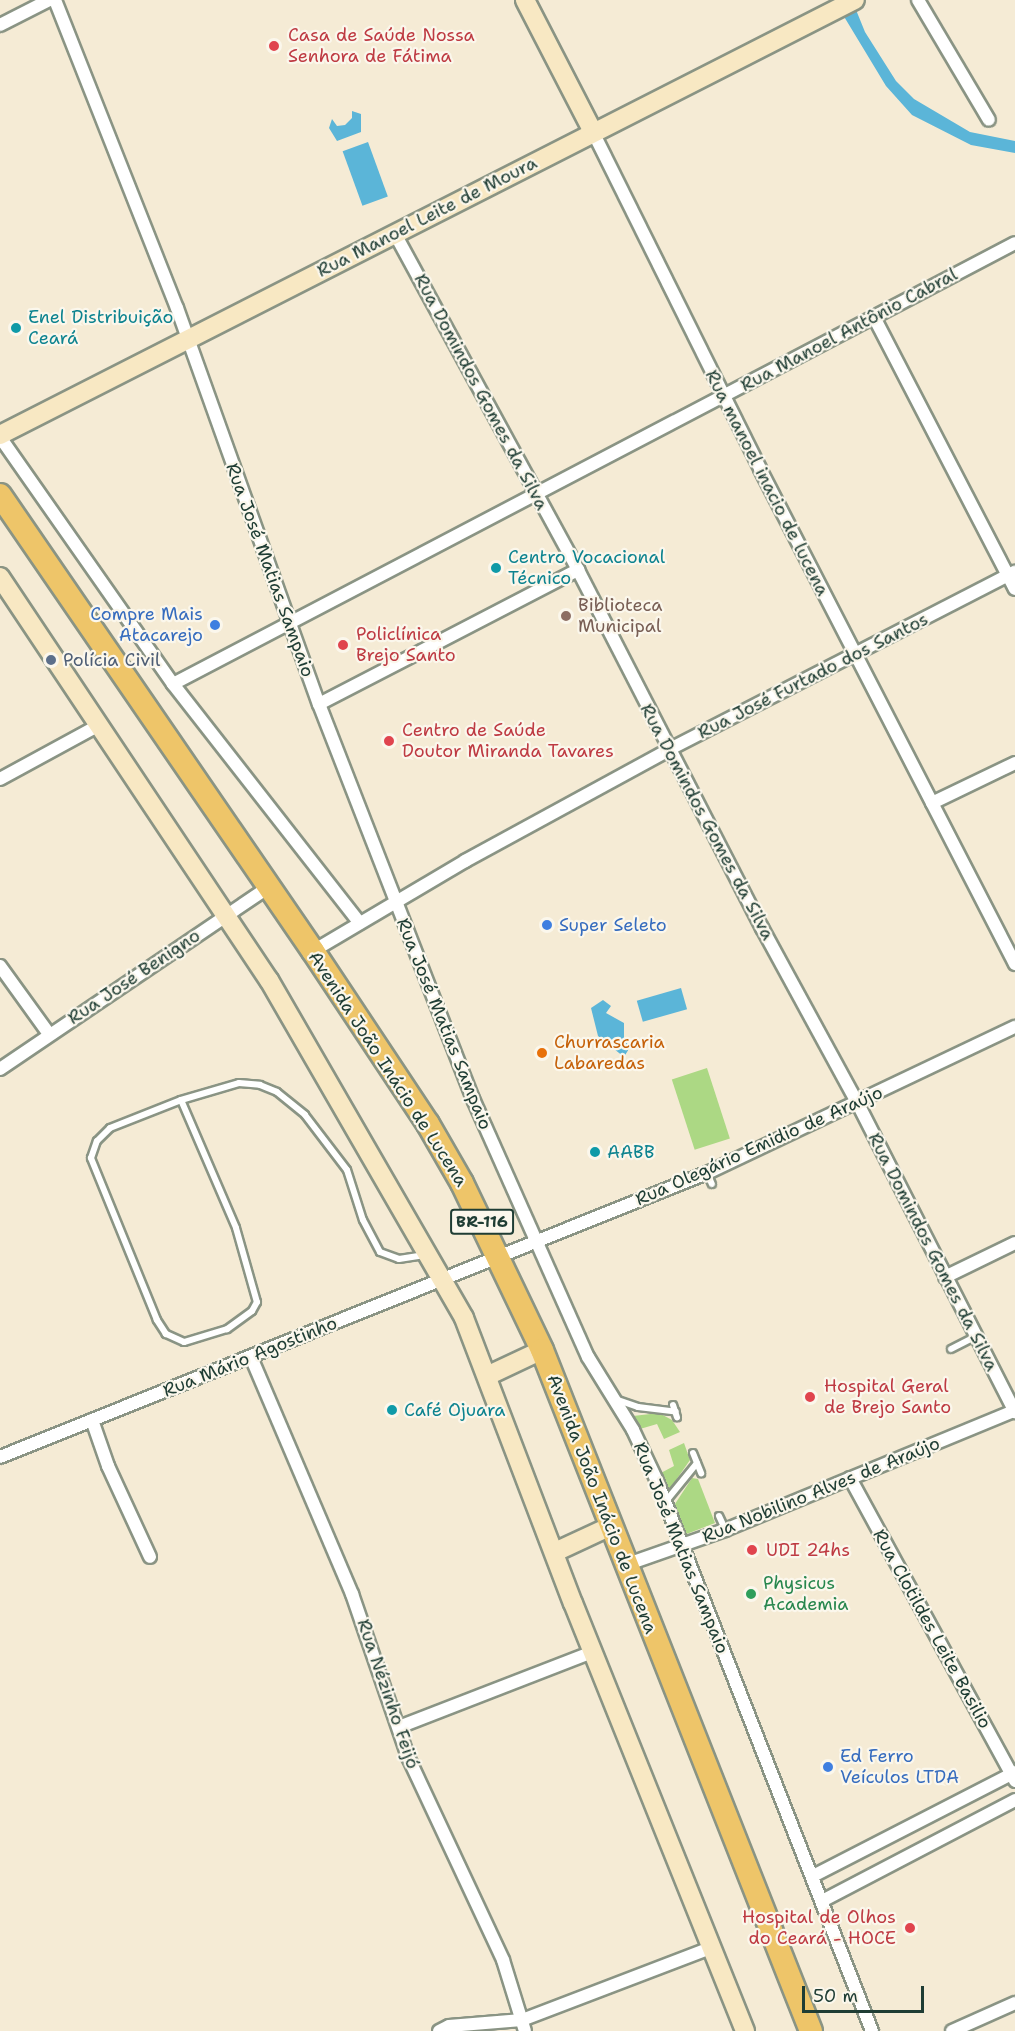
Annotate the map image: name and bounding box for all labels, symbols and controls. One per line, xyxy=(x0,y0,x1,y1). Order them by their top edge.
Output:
place label: Casa de Saúde Nossa Senhora de Fátima xyxy=(288,25,475,68)
marker: Casa de Saúde Nossa Senhora de Fátima xyxy=(265,37,283,55)
street label: Rua Manoel Leite de Moura xyxy=(313,152,541,282)
street label: Rua Manoel Antônio Cabral xyxy=(737,264,961,396)
street label: Rua Domindos Gomes da Silva xyxy=(409,270,553,514)
place label: Enel Distribuição Ceará xyxy=(28,307,174,350)
marker: Enel Distribuição Ceará xyxy=(9,321,23,335)
street label: Rua manoel inacio de lucena xyxy=(700,366,834,600)
street label: Rua José Matias Sampaio xyxy=(221,460,319,680)
place label: Centro Vocacional Técnico xyxy=(508,547,665,590)
marker: Centro Vocacional Técnico xyxy=(489,561,503,575)
place label: Biblioteca Municipal xyxy=(578,595,662,638)
place label: Compre Mais Atacarejo xyxy=(90,604,203,646)
street label: Rua José Furtado dos Santos xyxy=(694,608,932,744)
marker: Biblioteca Municipal xyxy=(559,609,573,623)
marker: Compre Mais Atacarejo xyxy=(208,618,222,632)
place label: Policlínica Brejo Santo xyxy=(356,624,456,666)
marker: Policlínica Brejo Santo xyxy=(334,636,352,654)
place label: Polícia Civil xyxy=(63,649,160,671)
marker: Polícia Civil xyxy=(44,653,58,667)
street label: Rua Domindos Gomes da Silva xyxy=(635,700,779,944)
place label: Centro de Saúde Doutor Miranda Tavares xyxy=(402,720,614,762)
marker: Centro de Saúde Doutor Miranda Tavares xyxy=(380,732,398,750)
place label: Super Seleto xyxy=(559,914,667,936)
street label: Rua José Matias Sampaio xyxy=(392,915,496,1133)
marker: Super Seleto xyxy=(540,918,554,932)
street label: Rua José Benigno xyxy=(64,925,204,1029)
street label: Avenida João Inácio de Lucena xyxy=(304,947,472,1191)
place label: Churrascaria Labaredas xyxy=(554,1032,665,1074)
marker: Churrascaria Labaredas xyxy=(535,1046,549,1060)
street label: Rua Olegário Emidio de Araújo xyxy=(632,1082,886,1210)
street label: Rua Domindos Gomes da Silva xyxy=(863,1129,1003,1375)
place label: AABB xyxy=(607,1141,655,1163)
marker: AABB xyxy=(588,1145,602,1159)
road number: BR-116 xyxy=(449,1209,515,1235)
street label: Rua Mário Agostinho xyxy=(160,1312,340,1402)
street label: Avenida João Inácio de Lucena xyxy=(542,1371,662,1637)
place label: Hospital Geral de Brejo Santo xyxy=(824,1376,951,1418)
marker: Hospital Geral de Brejo Santo xyxy=(801,1388,819,1406)
place label: Café Ojuara xyxy=(404,1399,505,1421)
marker: Café Ojuara xyxy=(385,1403,399,1417)
street label: Rua Nobilino Alves de Araújo xyxy=(699,1432,943,1548)
street label: Rua José Matias Sampaio xyxy=(629,1439,733,1657)
street label: Rua Clotildes Leite Basilio xyxy=(868,1526,996,1732)
place label: UDI 24hs xyxy=(766,1539,850,1561)
marker: UDI 24hs xyxy=(743,1541,761,1559)
place label: Physicus Academia xyxy=(763,1573,849,1616)
marker: Physicus Academia xyxy=(744,1587,758,1601)
street label: Rua Nézinho Feijó xyxy=(352,1616,424,1772)
place label: Ed Ferro Veículos LTDA xyxy=(840,1746,959,1788)
marker: Ed Ferro Veículos LTDA xyxy=(821,1760,835,1774)
place label: Hospital de Olhos do Ceará - HOCE xyxy=(742,1907,896,1950)
marker: Hospital de Olhos do Ceará - HOCE xyxy=(901,1919,919,1937)
scale bar xyxy=(805,1974,926,2012)
text: 50 m xyxy=(813,1984,858,2008)

